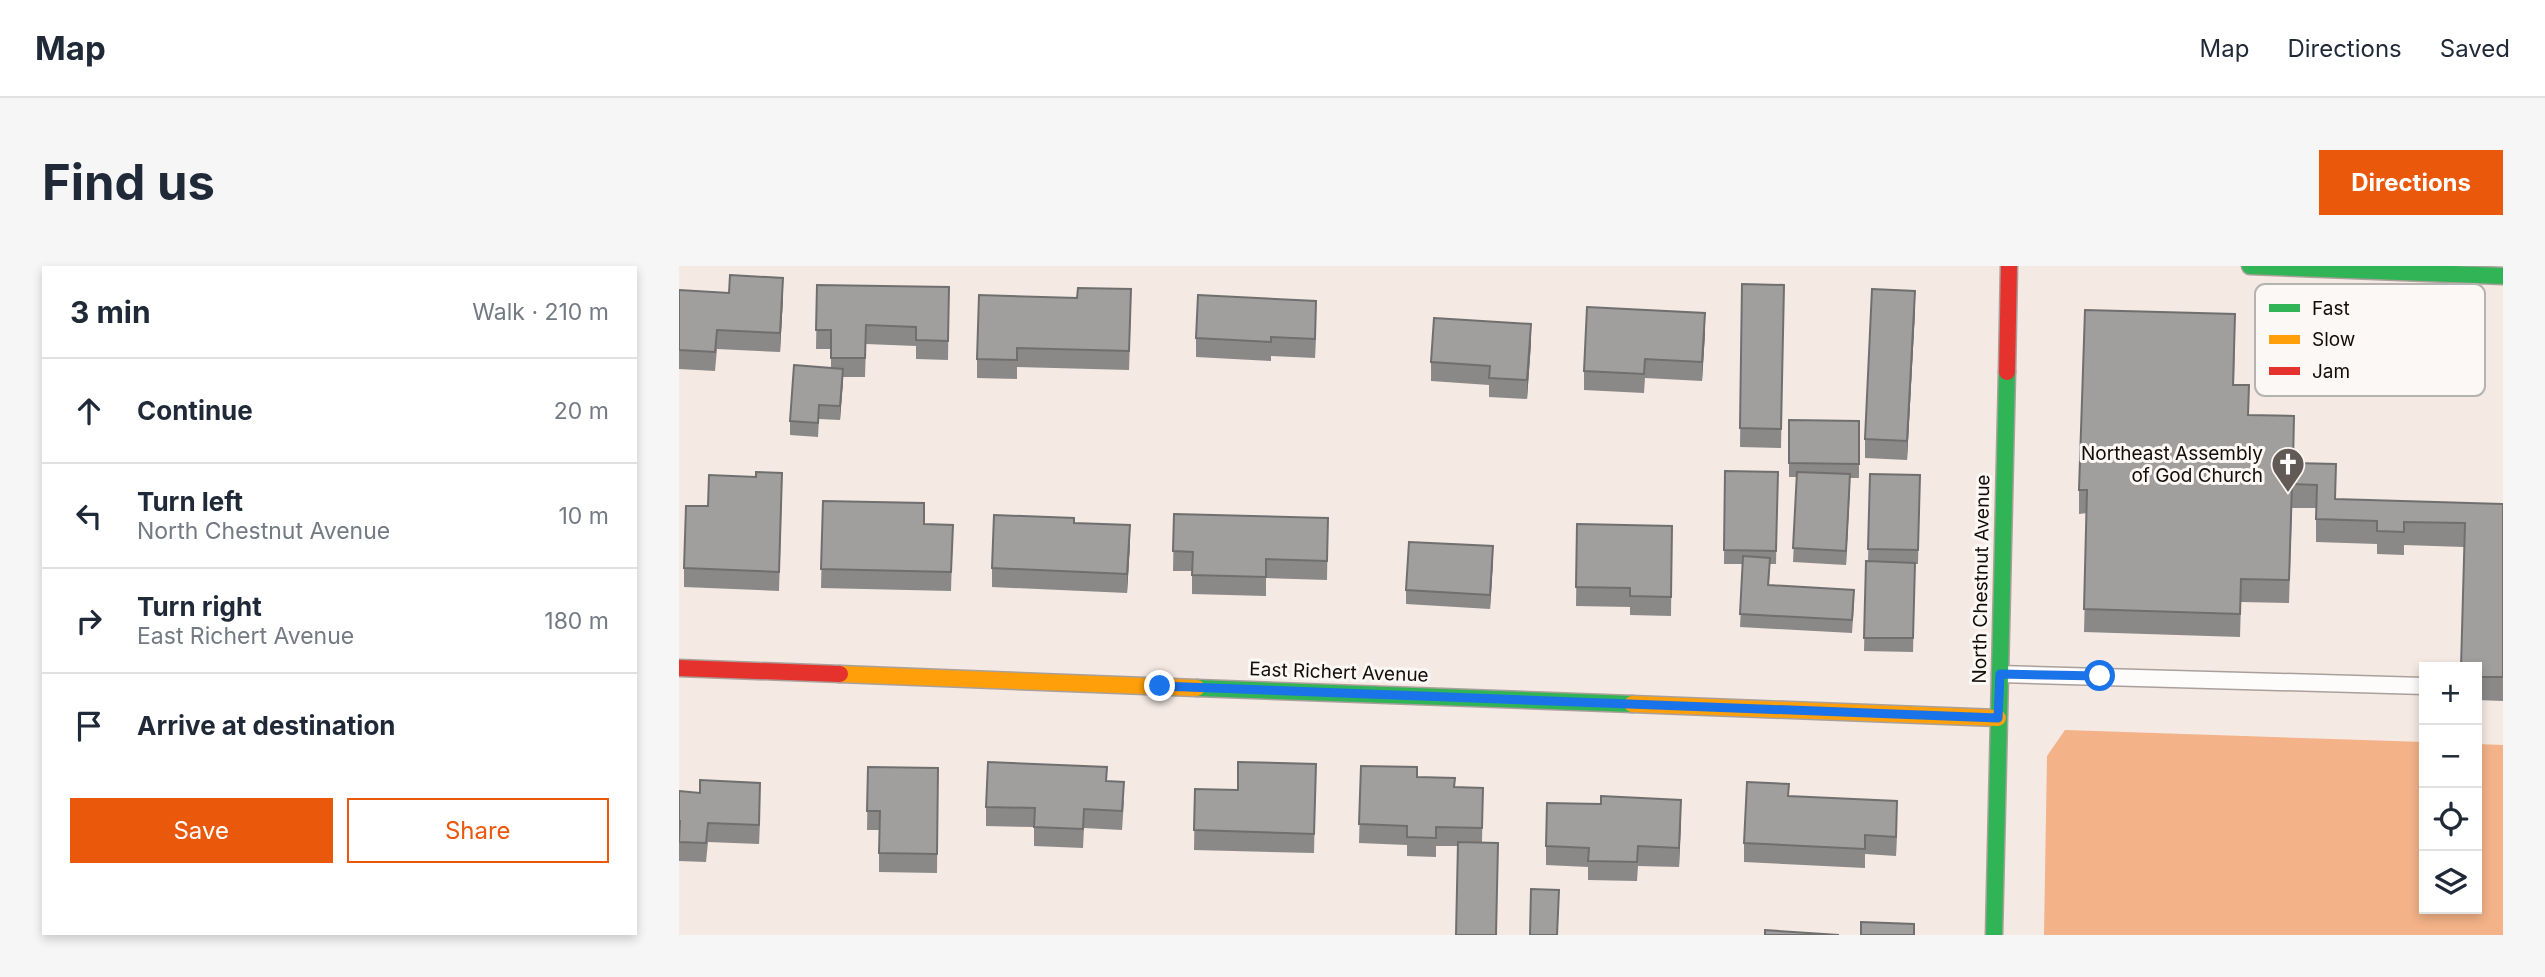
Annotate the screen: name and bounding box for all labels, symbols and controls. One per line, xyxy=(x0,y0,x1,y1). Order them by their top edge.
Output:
text: Map xyxy=(35,28,106,68)
text: Map xyxy=(2200,34,2249,63)
text: Directions xyxy=(2287,34,2402,63)
text: Saved xyxy=(2440,34,2510,63)
button: Directions xyxy=(2319,150,2503,215)
text: Find us xyxy=(42,153,215,212)
legend xyxy=(2255,284,2485,396)
text: 3 min xyxy=(70,294,151,330)
text: Fast xyxy=(2312,297,2350,320)
text: Walk · 210 m xyxy=(472,298,609,326)
text: Slow xyxy=(2312,328,2355,351)
text: Jam xyxy=(2312,360,2350,383)
icon: ahead xyxy=(70,392,108,430)
text: Continue xyxy=(137,395,253,426)
text: 20 m xyxy=(554,397,609,425)
place label: Northeast Assembly of God Church xyxy=(2081,442,2263,487)
church icon: Northeast Assembly of God Church xyxy=(2269,445,2307,494)
street label: North Chestnut Avenue xyxy=(1968,474,1994,684)
text: Turn left xyxy=(137,486,243,517)
icon: left xyxy=(70,497,108,535)
text: 10 m xyxy=(559,502,609,530)
text: North Chestnut Avenue xyxy=(137,517,390,545)
text: Turn right xyxy=(137,591,262,622)
icon: right xyxy=(70,602,108,640)
text: 180 m xyxy=(544,607,609,635)
text: East Richert Avenue xyxy=(137,622,354,650)
street label: East Richert Avenue xyxy=(1249,657,1429,687)
route start xyxy=(2084,660,2115,691)
map controls xyxy=(2419,662,2482,914)
button: + xyxy=(2419,662,2482,725)
route end xyxy=(1144,670,1175,701)
icon: arrive xyxy=(70,707,108,745)
text: Arrive at destination xyxy=(137,710,396,741)
button: − xyxy=(2419,725,2482,788)
button: locate xyxy=(2419,788,2482,851)
button: Save xyxy=(70,798,333,863)
button: Share xyxy=(347,798,609,863)
button: layers xyxy=(2419,851,2482,914)

